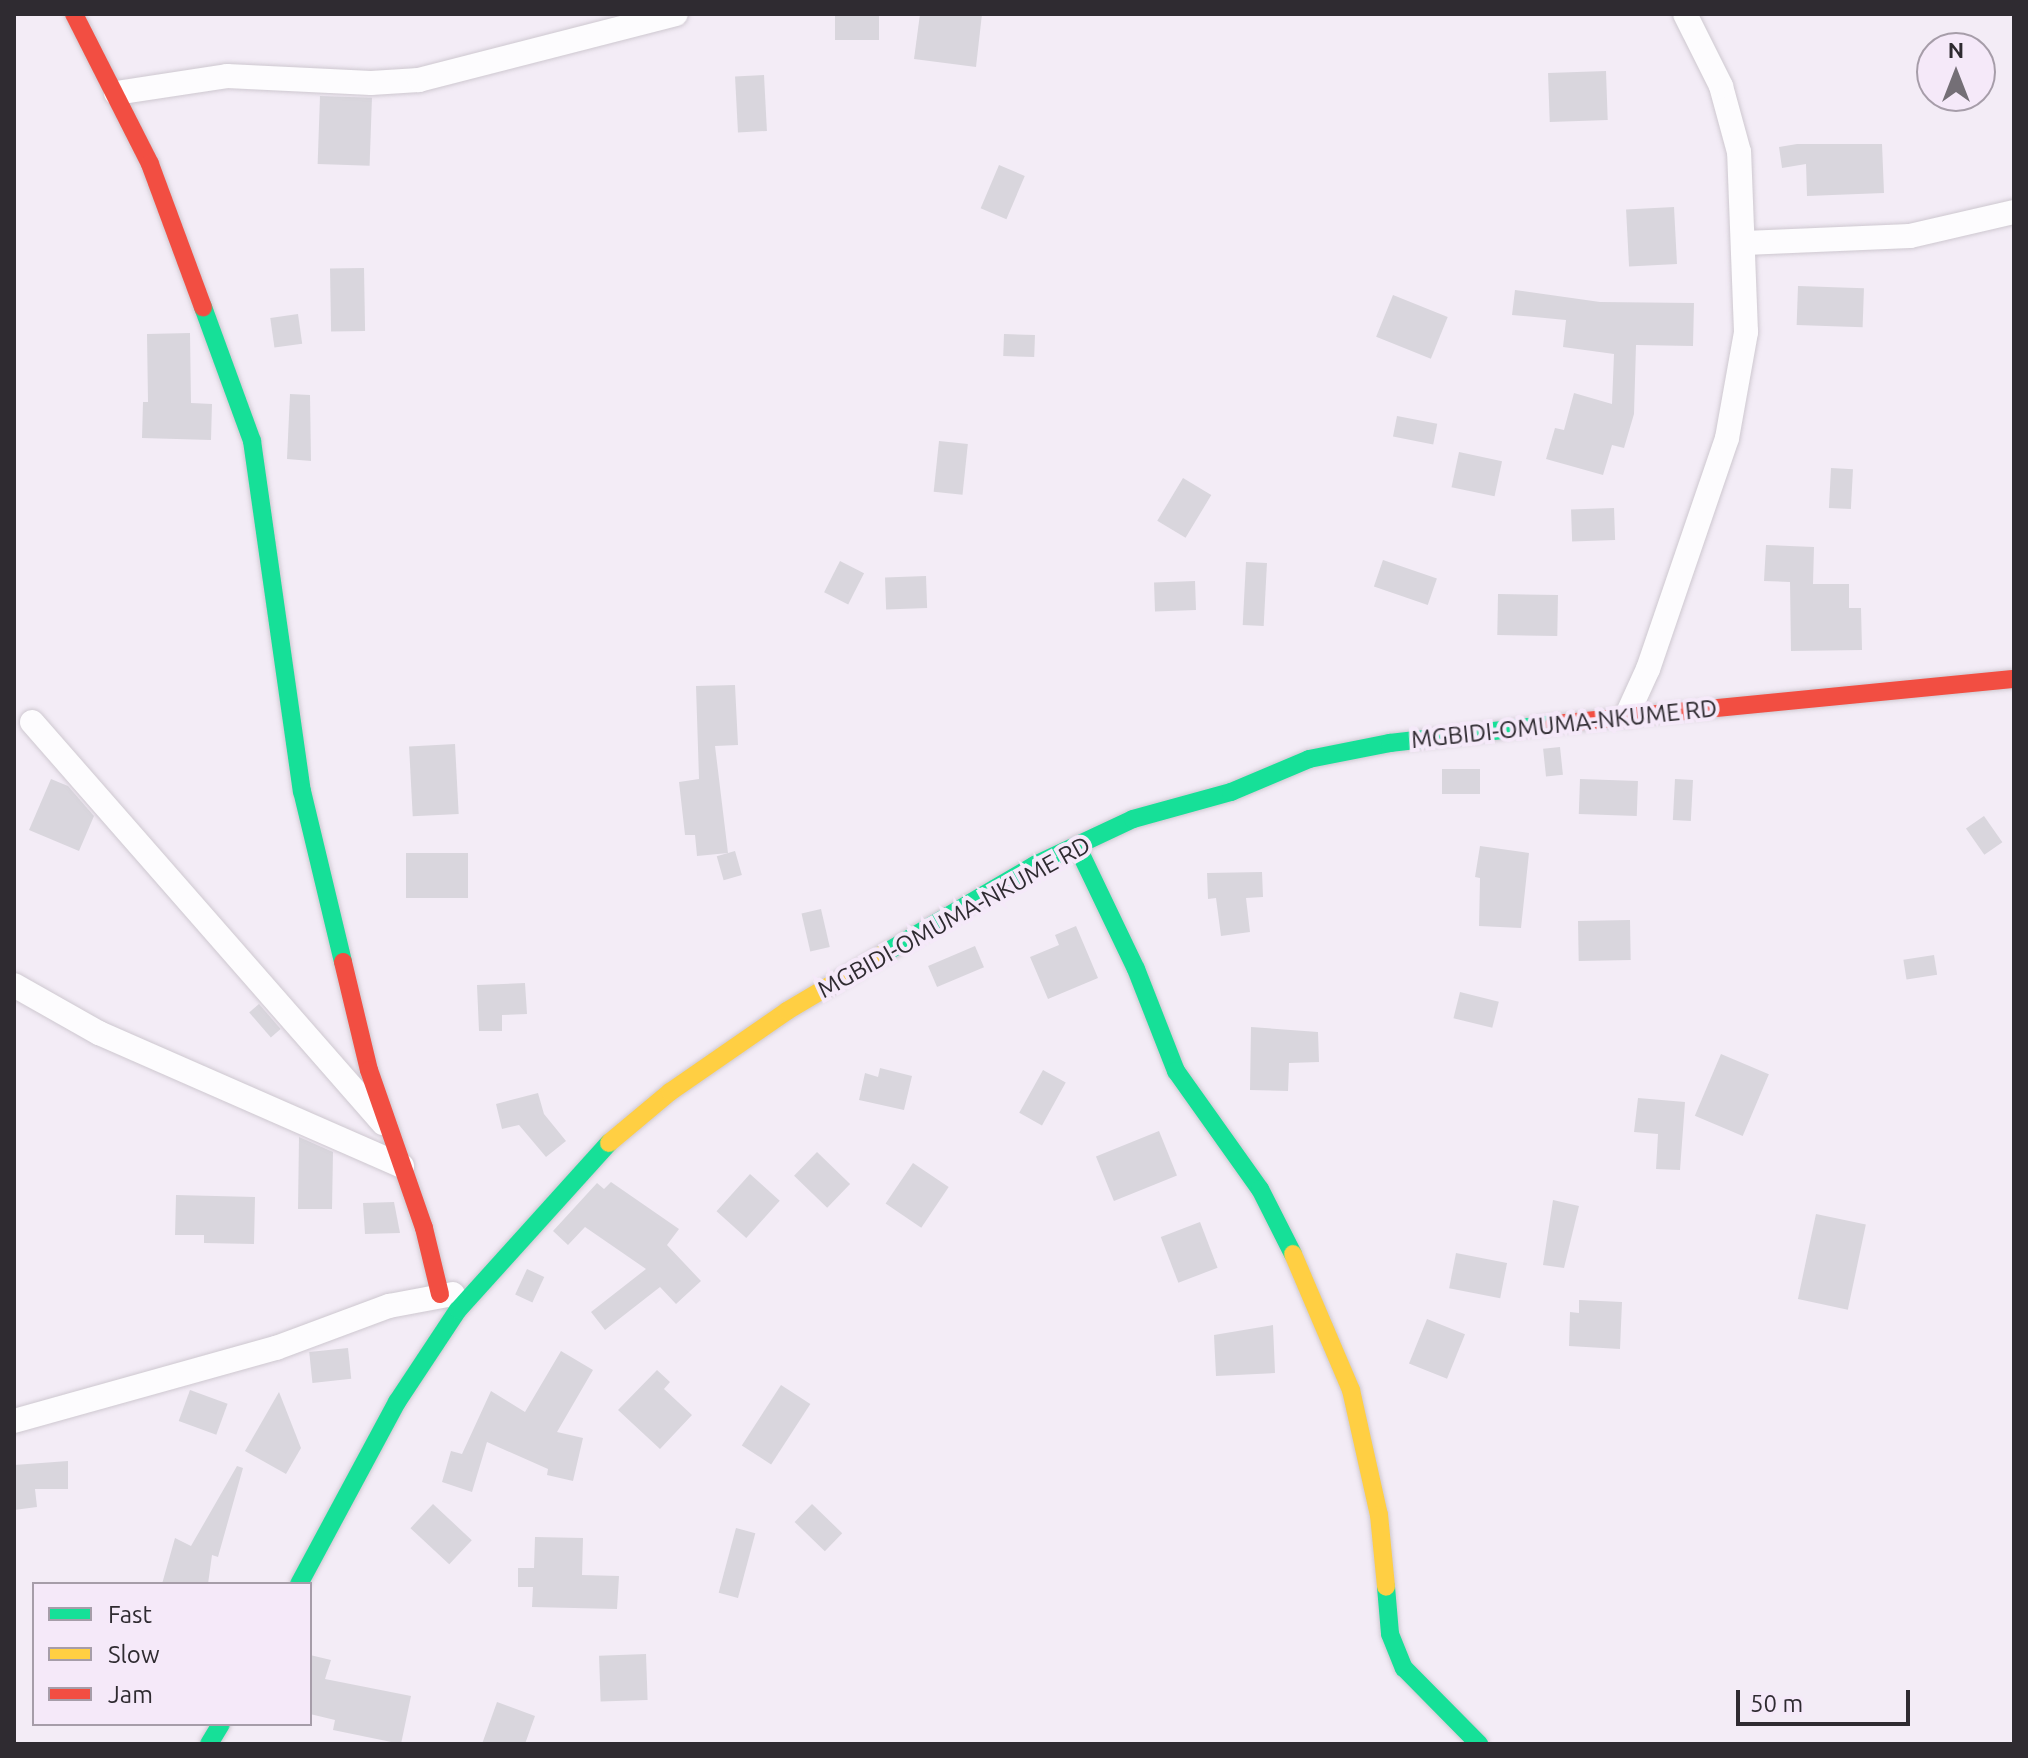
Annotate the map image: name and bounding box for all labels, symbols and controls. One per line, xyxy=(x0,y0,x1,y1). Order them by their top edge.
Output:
north arrow xyxy=(1916,32,1996,112)
text: N xyxy=(1948,37,1964,62)
street label: MGBIDI-OMUMA-NKUME RD xyxy=(1410,694,1718,754)
street label: MGBIDI-OMUMA-NKUME RD xyxy=(813,830,1095,1004)
legend xyxy=(32,1582,312,1726)
text: Fast xyxy=(108,1601,152,1628)
text: Slow xyxy=(108,1641,160,1668)
scale bar xyxy=(1740,1674,1914,1724)
text: Jam xyxy=(108,1681,153,1708)
text: 50 m xyxy=(1750,1690,1803,1717)

